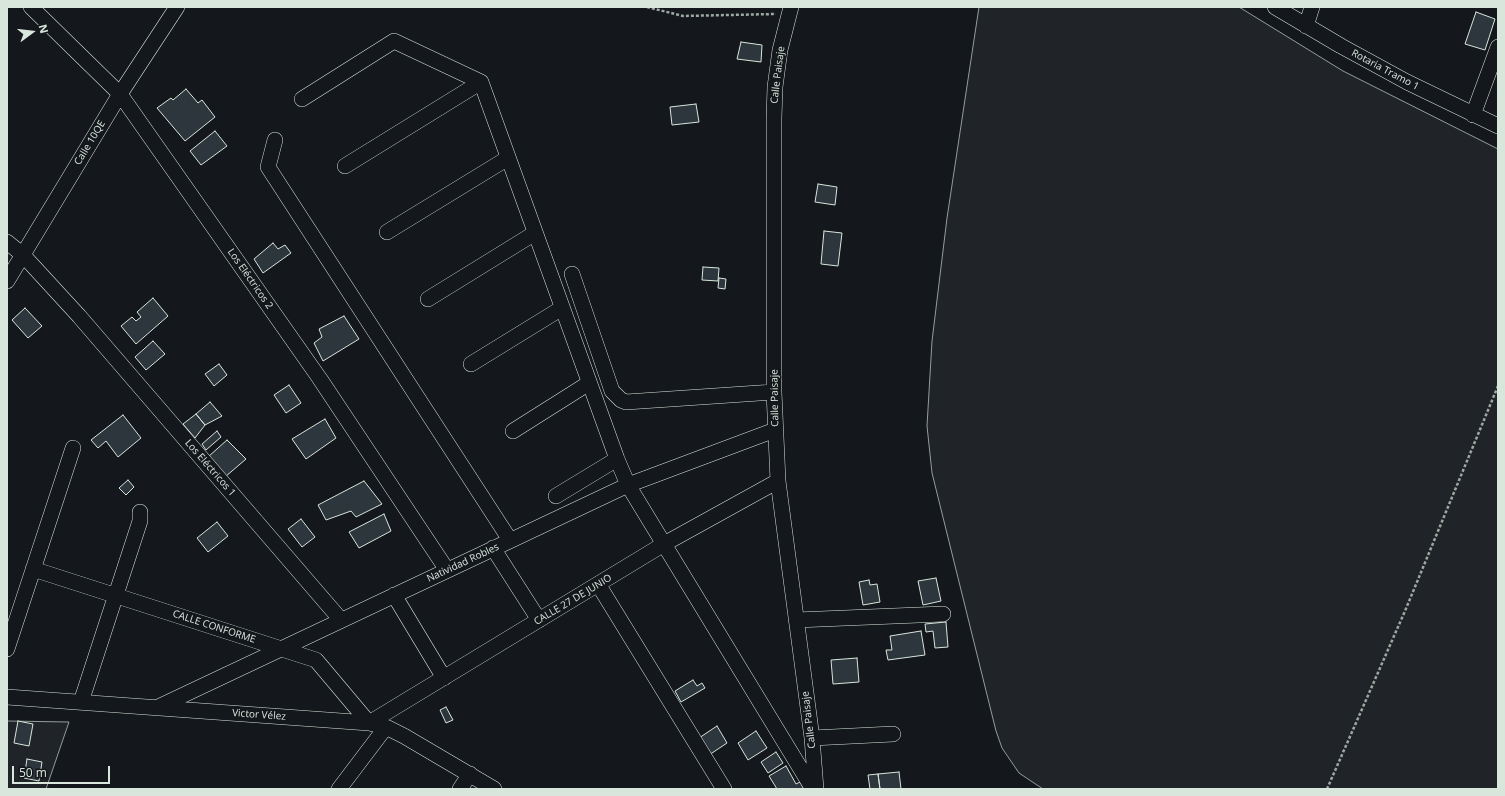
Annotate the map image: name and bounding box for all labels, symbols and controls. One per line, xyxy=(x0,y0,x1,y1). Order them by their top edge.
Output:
north arrow xyxy=(12,12,52,52)
text: N xyxy=(36,22,52,35)
street label: Calle Paisaje xyxy=(769,46,787,104)
street label: Rotaria Tramo 1 xyxy=(1349,47,1421,93)
street label: Calle 10QE xyxy=(72,119,108,167)
street label: Los Eléctricos 2 xyxy=(225,246,275,312)
street label: Calle Paisaje xyxy=(768,369,782,427)
street label: Los Eléctricos 1 xyxy=(182,437,238,499)
street label: Natividad Robles xyxy=(425,541,501,585)
street label: CALLE 27 DE JUNIO xyxy=(532,572,614,628)
street label: CALLE CONFORME xyxy=(171,608,257,646)
street label: Calle Paisaje xyxy=(800,691,818,749)
street label: Victor Vélez xyxy=(232,707,286,723)
scale bar xyxy=(14,758,112,784)
text: 50 m xyxy=(19,764,47,781)

